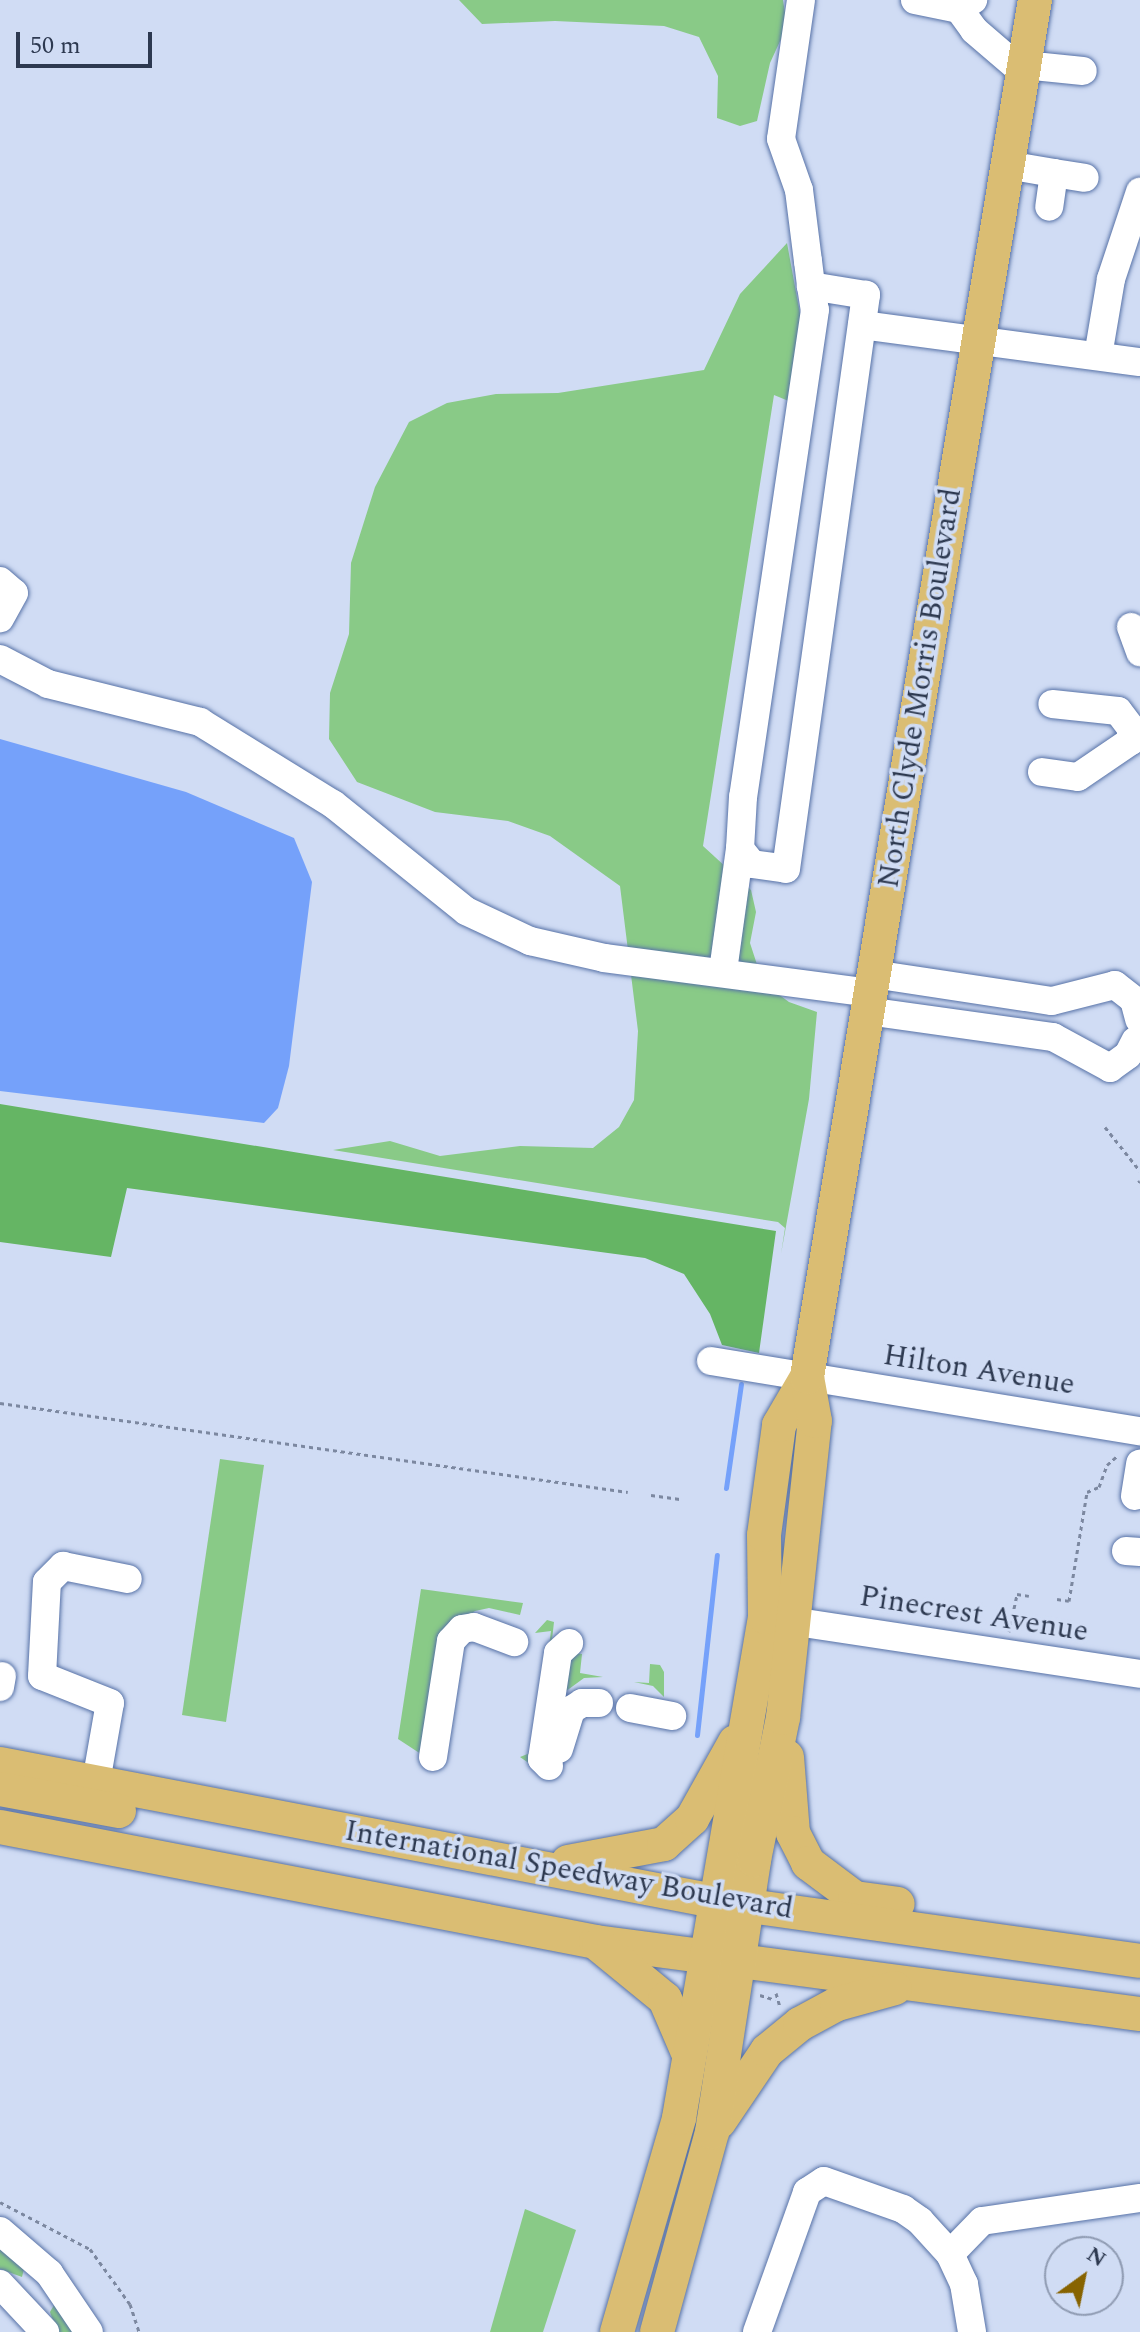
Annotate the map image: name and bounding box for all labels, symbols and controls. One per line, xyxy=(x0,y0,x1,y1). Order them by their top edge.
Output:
scale bar xyxy=(20,16,156,66)
text: 50 m xyxy=(30,28,81,64)
street label: North Clyde Morris Boulevard xyxy=(871,486,969,890)
street label: Hilton Avenue xyxy=(881,1337,1077,1403)
street label: Pinecrest Avenue xyxy=(857,1578,1091,1650)
street label: International Speedway Boulevard xyxy=(342,1813,796,1927)
north arrow xyxy=(1044,2236,1124,2316)
text: N xyxy=(1080,2238,1113,2276)

